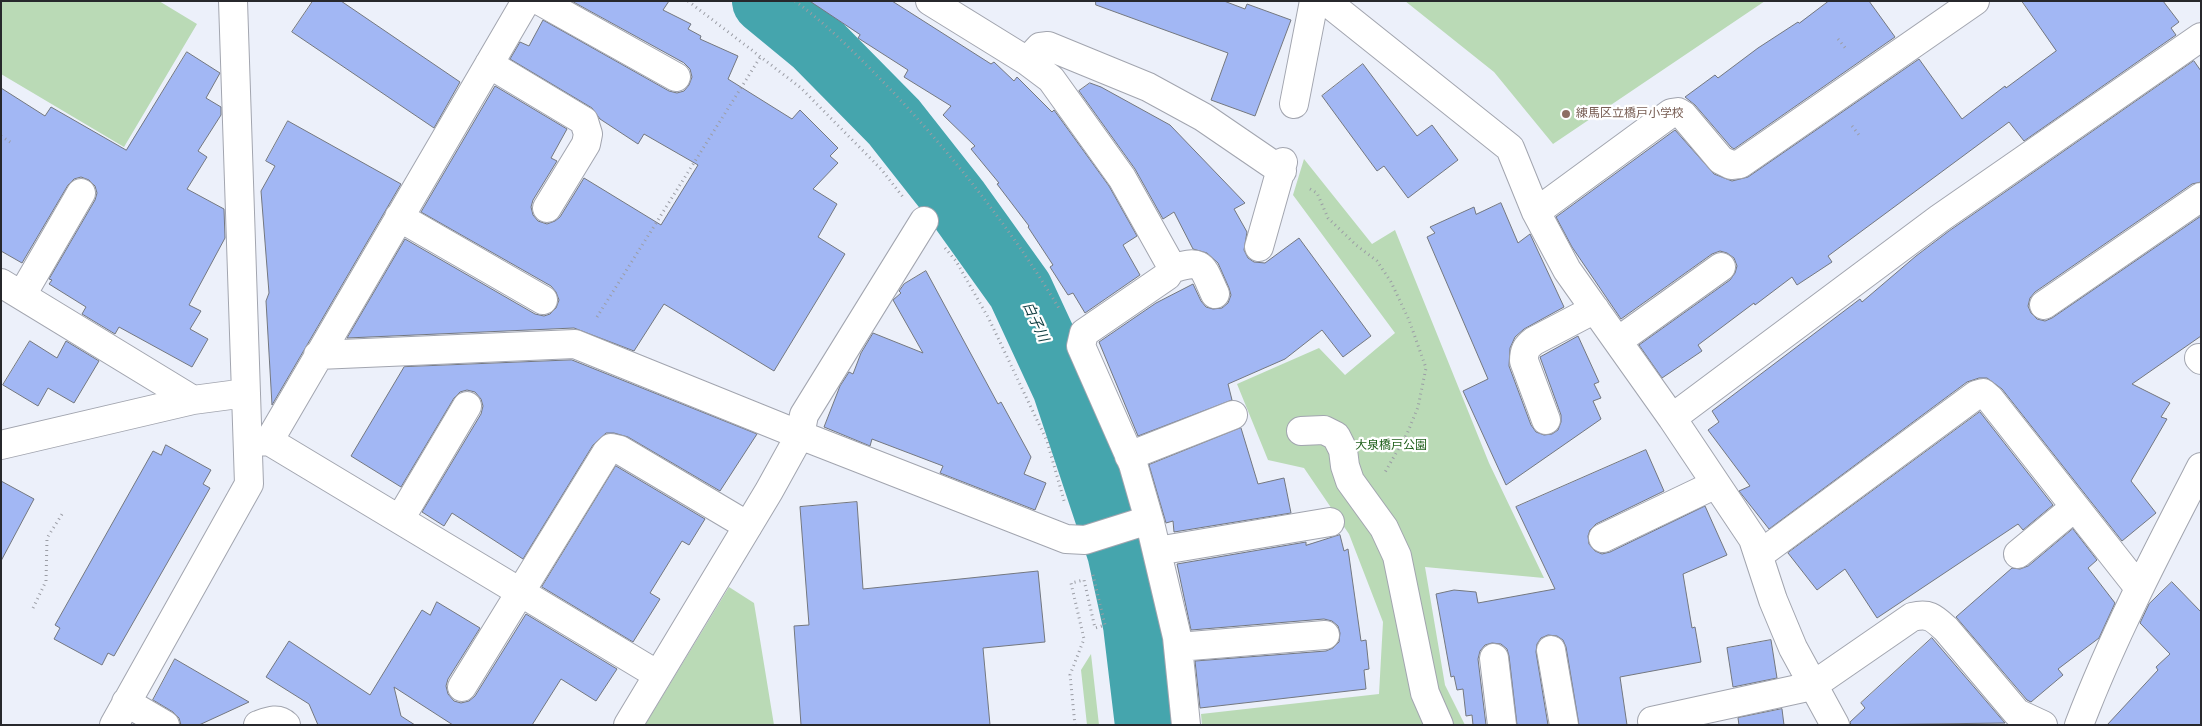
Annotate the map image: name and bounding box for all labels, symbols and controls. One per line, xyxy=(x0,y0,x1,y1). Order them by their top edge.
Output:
place label: 練馬区立橋戸小学校 xyxy=(1576,107,1684,121)
marker: 練馬区立橋戸小学校 xyxy=(1560,108,1572,120)
water label: 白子川 xyxy=(1019,299,1051,345)
park label: 大泉橋戸公園 xyxy=(1355,439,1427,453)

